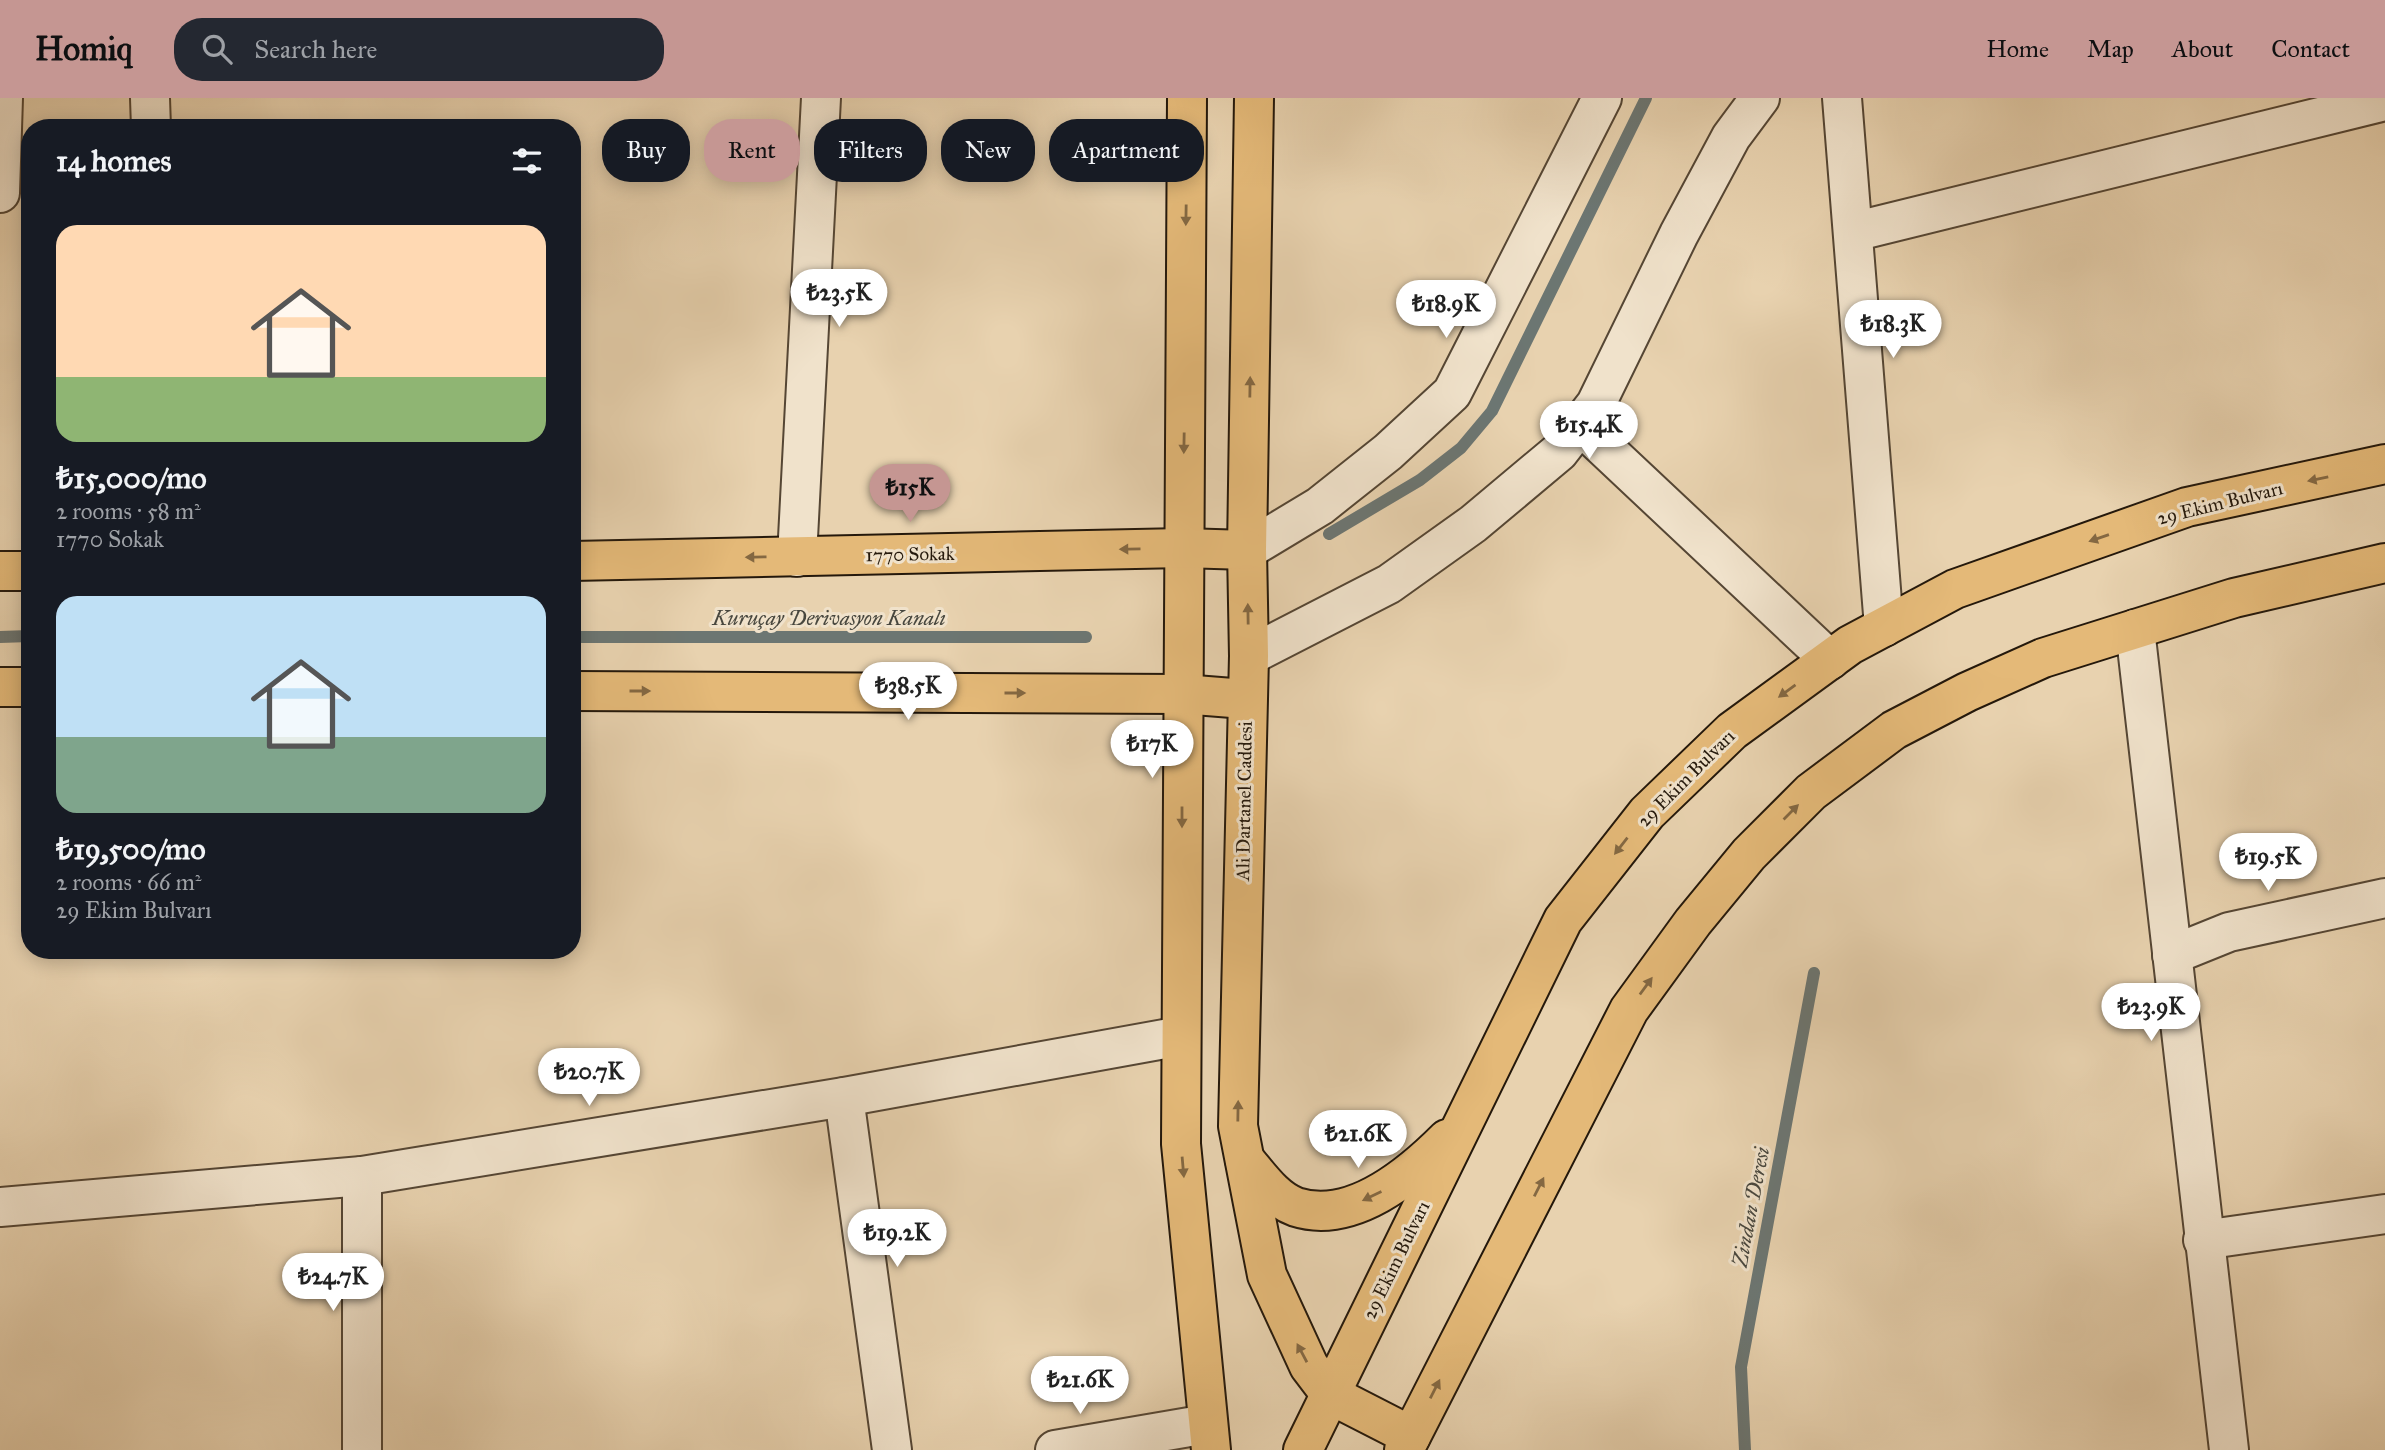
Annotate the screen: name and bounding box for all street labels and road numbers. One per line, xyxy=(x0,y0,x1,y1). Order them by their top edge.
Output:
street label: 29 Ekim Bulvarı xyxy=(2155,476,2285,530)
street label: 1770 Sokak xyxy=(865,542,955,566)
street label: Ali Dartanel Caddesi xyxy=(1231,721,1257,882)
street label: 29 Ekim Bulvarı xyxy=(1632,724,1740,832)
street label: 29 Ekim Bulvarı xyxy=(1358,1197,1434,1323)

